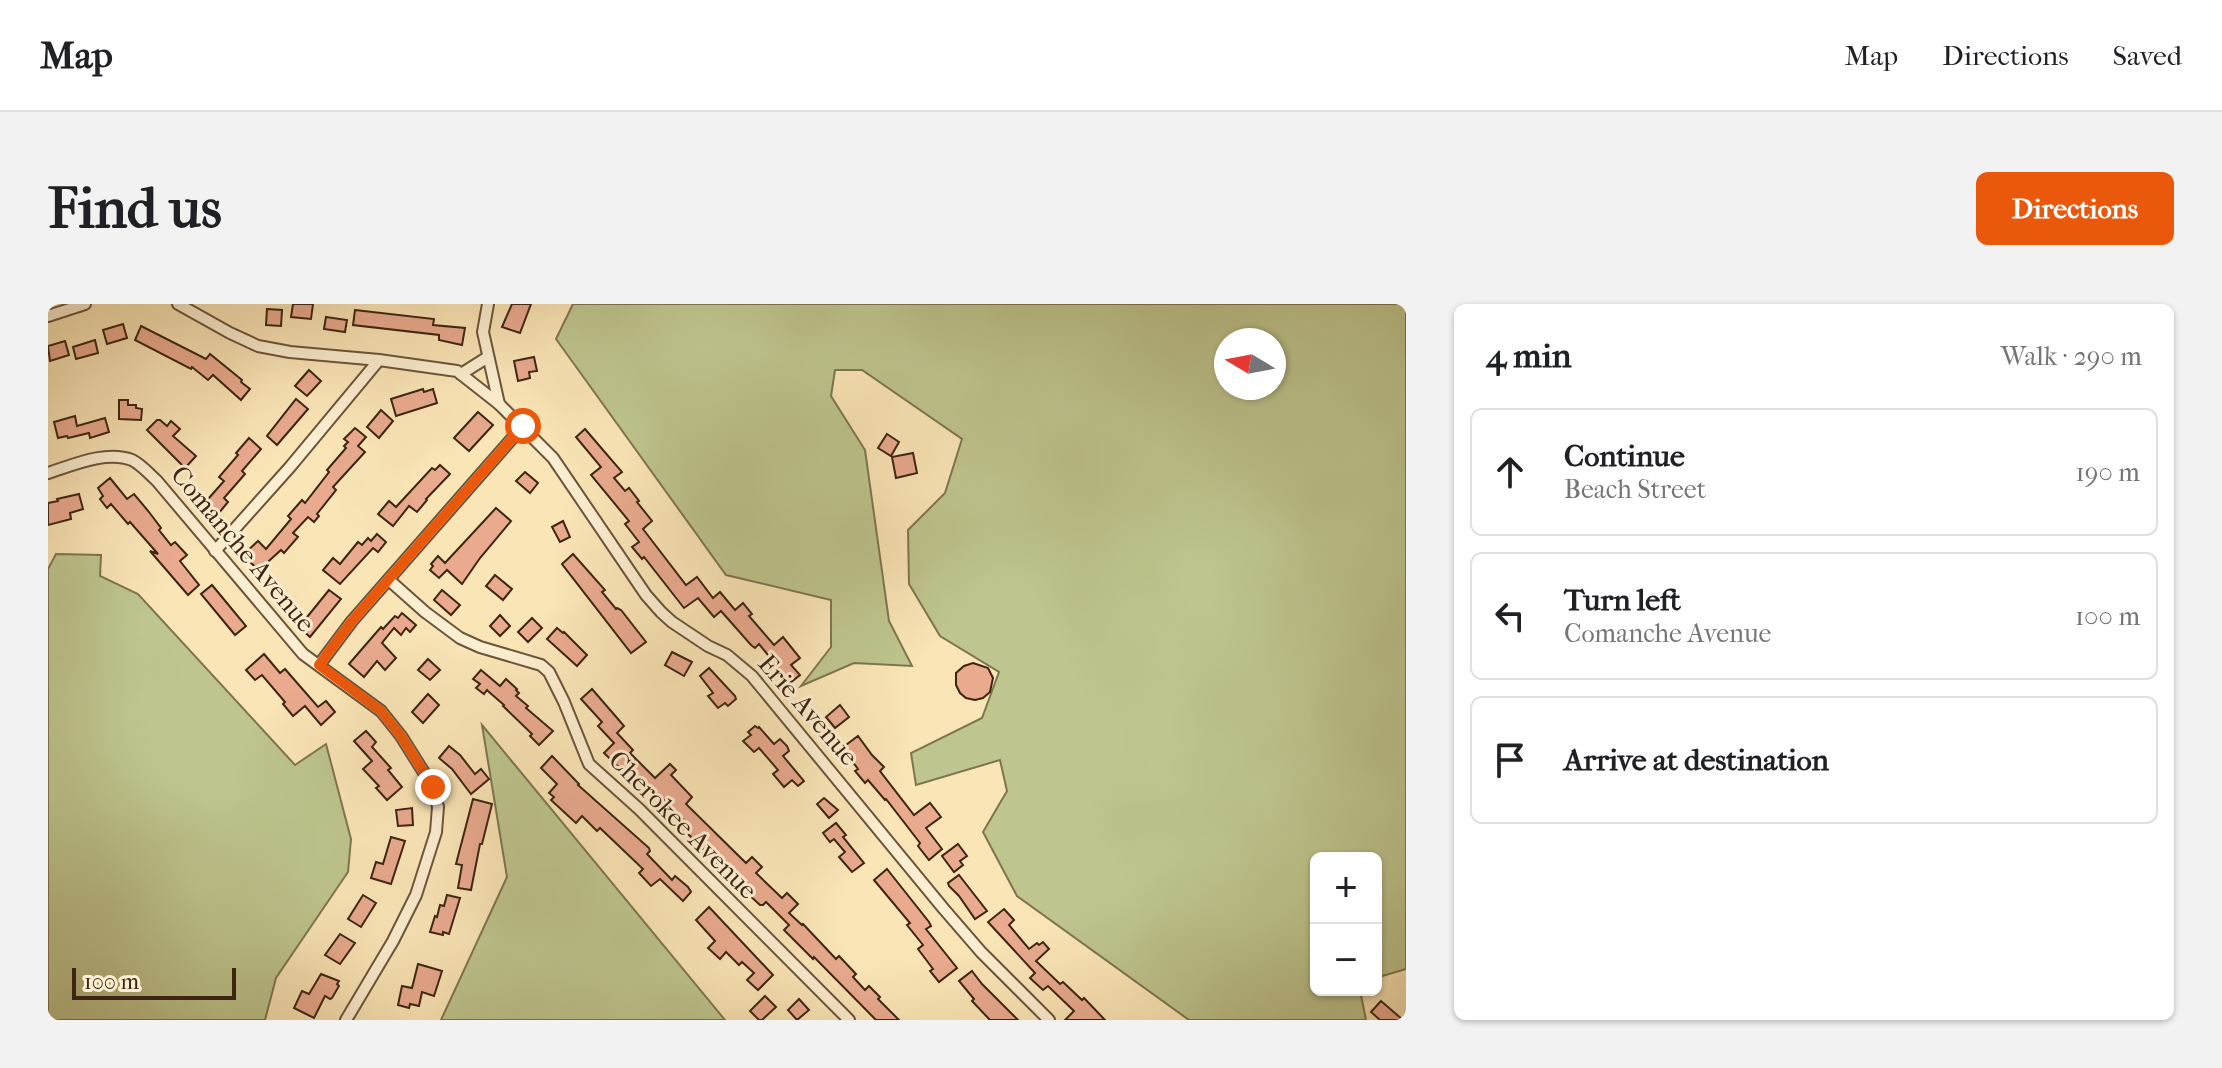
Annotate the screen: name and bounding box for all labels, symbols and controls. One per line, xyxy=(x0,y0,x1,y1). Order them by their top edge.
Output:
text: Map xyxy=(40,33,113,78)
text: Map xyxy=(1845,39,1898,72)
text: Directions xyxy=(1942,39,2069,72)
text: Saved xyxy=(2113,39,2182,72)
button: Directions xyxy=(1976,172,2174,245)
text: Find us xyxy=(48,176,222,241)
north arrow xyxy=(1214,328,1286,400)
text: 4 min xyxy=(1486,336,1571,376)
text: Walk · 290 m xyxy=(2001,341,2142,372)
route start xyxy=(505,408,541,444)
text: Continue xyxy=(1564,439,1685,474)
icon: ahead xyxy=(1488,450,1532,494)
text: 190 m xyxy=(2076,457,2140,488)
street label: Comanche Avenue xyxy=(164,460,322,638)
text: Beach Street xyxy=(1564,474,1706,505)
text: Turn left xyxy=(1564,583,1681,618)
icon: left xyxy=(1488,594,1532,638)
text: 100 m xyxy=(2075,601,2140,632)
text: Comanche Avenue xyxy=(1564,618,1771,649)
street label: Erie Avenue xyxy=(751,648,865,772)
icon: arrive xyxy=(1488,738,1532,782)
text: Arrive at destination xyxy=(1564,743,1829,778)
street label: Cherokee Avenue xyxy=(602,744,764,906)
route end xyxy=(415,769,451,805)
map controls xyxy=(1310,852,1382,996)
button: + xyxy=(1310,852,1382,924)
button: − xyxy=(1310,924,1382,996)
scale bar xyxy=(72,964,236,1000)
text: 100 m xyxy=(84,969,139,995)

